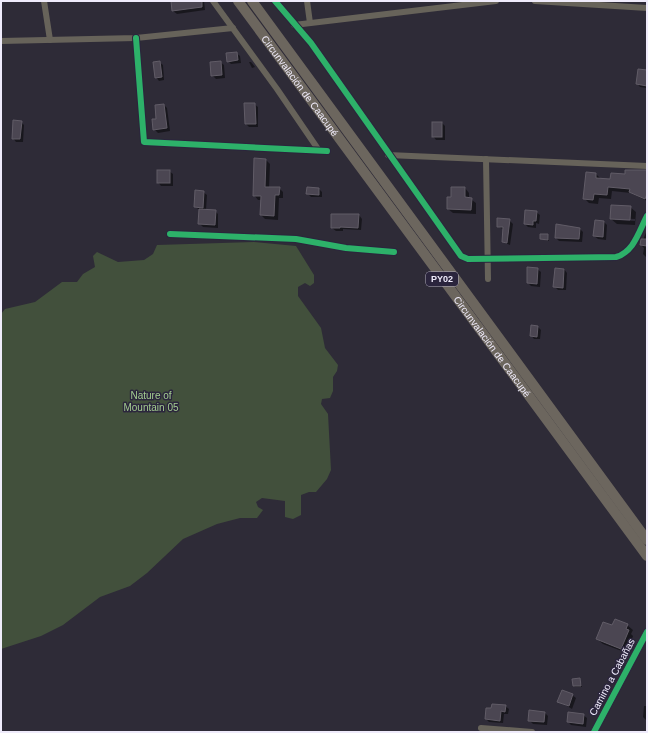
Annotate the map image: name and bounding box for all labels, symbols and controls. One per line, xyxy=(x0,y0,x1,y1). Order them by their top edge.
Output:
street label: Circunvalación de Caacupé xyxy=(260,33,341,138)
road number: PY02 xyxy=(426,272,458,286)
street label: Circunvalación de Caacupé xyxy=(452,294,533,399)
park label: Nature of Mountain 05 xyxy=(123,390,179,413)
street label: Camino a Cabañas xyxy=(587,637,637,717)

